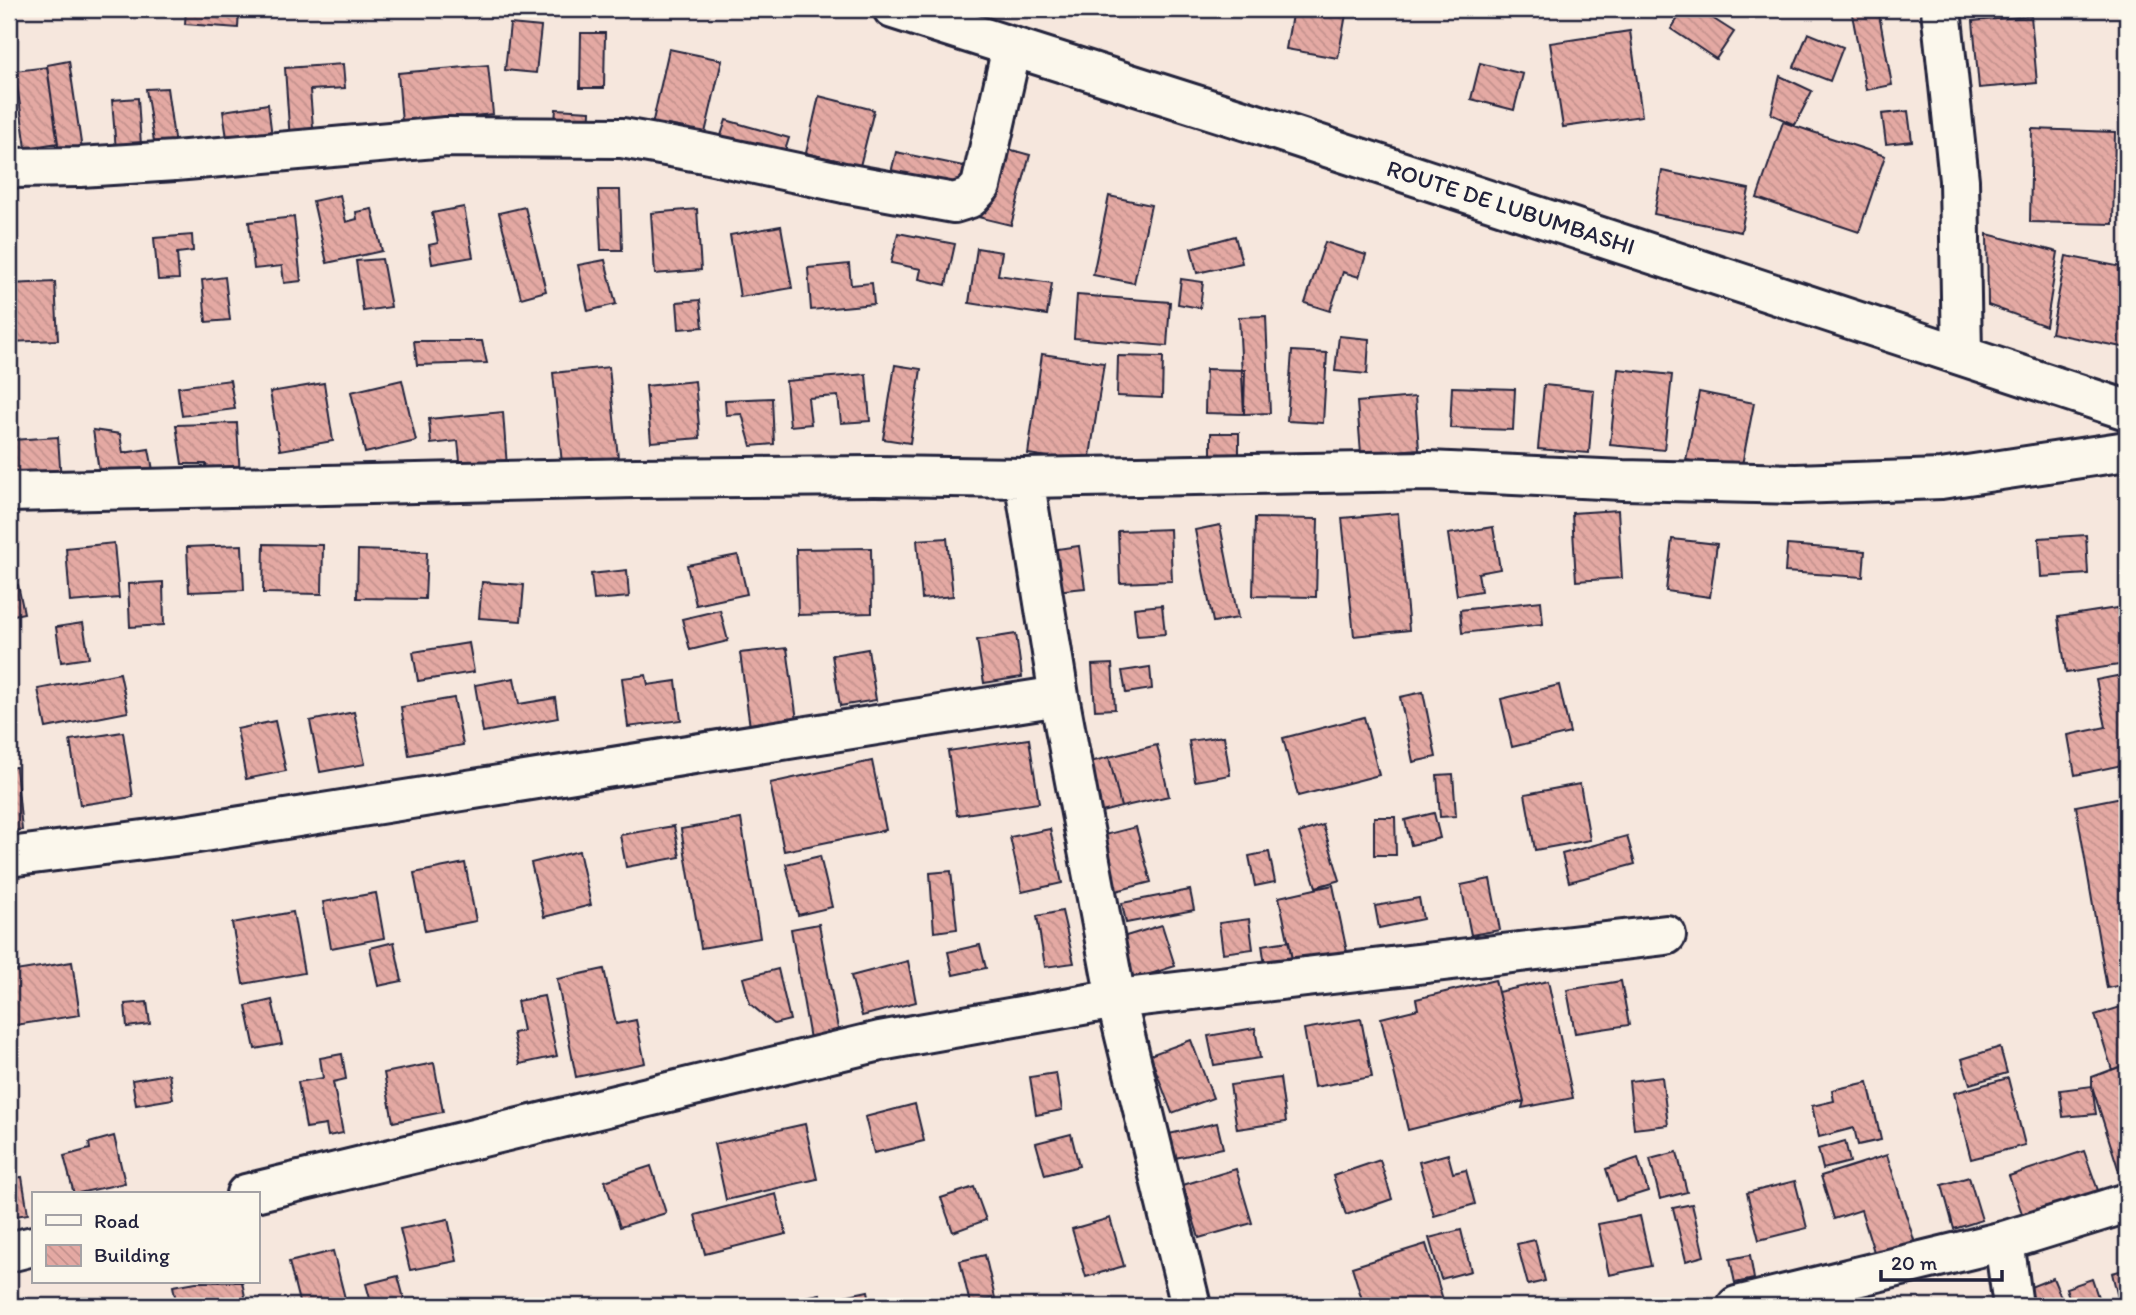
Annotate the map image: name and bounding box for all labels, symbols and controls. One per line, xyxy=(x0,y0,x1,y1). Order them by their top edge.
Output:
street label: ROUTE DE LUBUMBASHI xyxy=(1383,153,1639,261)
legend xyxy=(32,1192,259,1284)
text: Road xyxy=(94,1208,140,1233)
scale bar xyxy=(1881,1238,2001,1282)
text: Building xyxy=(94,1242,170,1267)
text: 20 m xyxy=(1891,1250,1938,1275)

